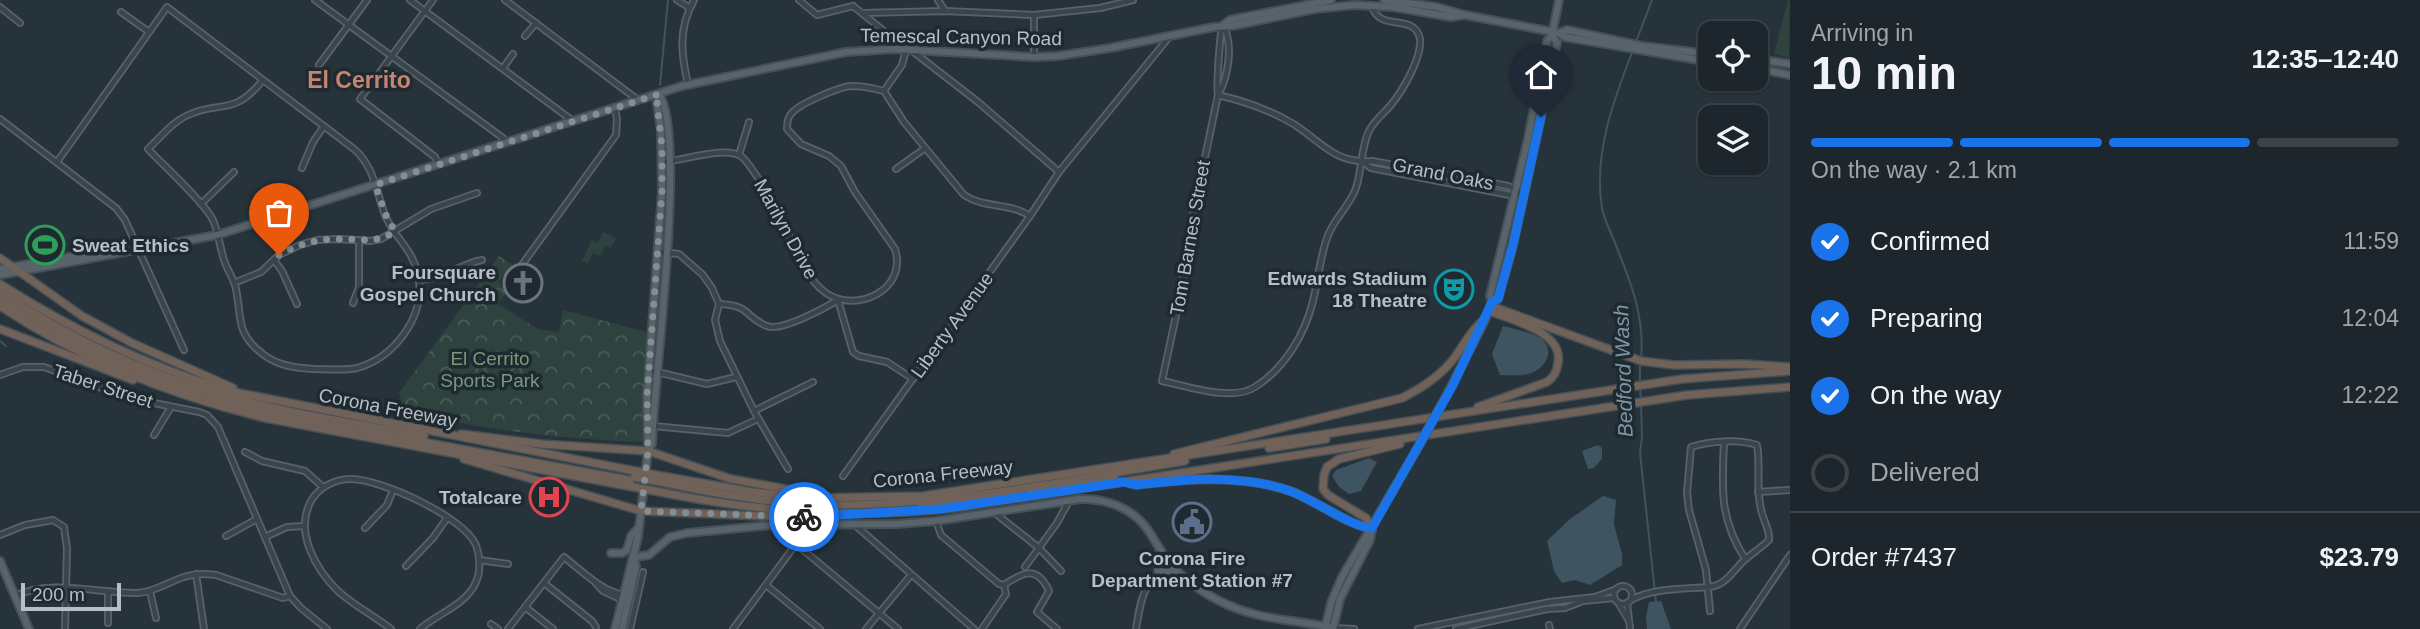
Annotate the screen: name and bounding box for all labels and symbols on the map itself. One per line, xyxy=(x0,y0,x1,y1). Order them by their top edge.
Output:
street label: Temescal Canyon Road xyxy=(860,25,1062,49)
pin xyxy=(1511,45,1571,117)
district label: El Cerrito xyxy=(307,67,411,93)
street label: Grand Oaks xyxy=(1391,154,1495,194)
street label: Tom Barnes Street xyxy=(1166,158,1214,317)
street label: Marilyn Drive xyxy=(750,175,822,283)
pin xyxy=(249,183,309,255)
sports icon: Sweat Ethics xyxy=(24,224,66,266)
place label: Sweat Ethics xyxy=(72,235,189,256)
place label: Foursquare Gospel Church xyxy=(360,262,496,305)
church icon: Foursquare Gospel Church xyxy=(502,262,544,304)
street label: Liberty Avenue xyxy=(907,268,997,382)
place label: Edwards Stadium 18 Theatre xyxy=(1268,268,1427,311)
theatre icon: Edwards Stadium 18 Theatre xyxy=(1433,268,1475,310)
water label: Bedford Wash xyxy=(1609,304,1637,438)
park label: El Cerrito Sports Park xyxy=(440,348,540,391)
street label: Taber Street xyxy=(51,360,156,412)
street label: Corona Freeway xyxy=(317,384,459,432)
street label: Corona Freeway xyxy=(872,456,1014,492)
hospital icon: Totalcare xyxy=(528,476,570,518)
courier xyxy=(769,482,839,552)
place label: Totalcare xyxy=(439,487,522,508)
public building icon: Corona Fire Department Station #7 xyxy=(1171,501,1213,543)
place label: Corona Fire Department Station #7 xyxy=(1091,548,1293,591)
scale bar xyxy=(21,580,121,612)

